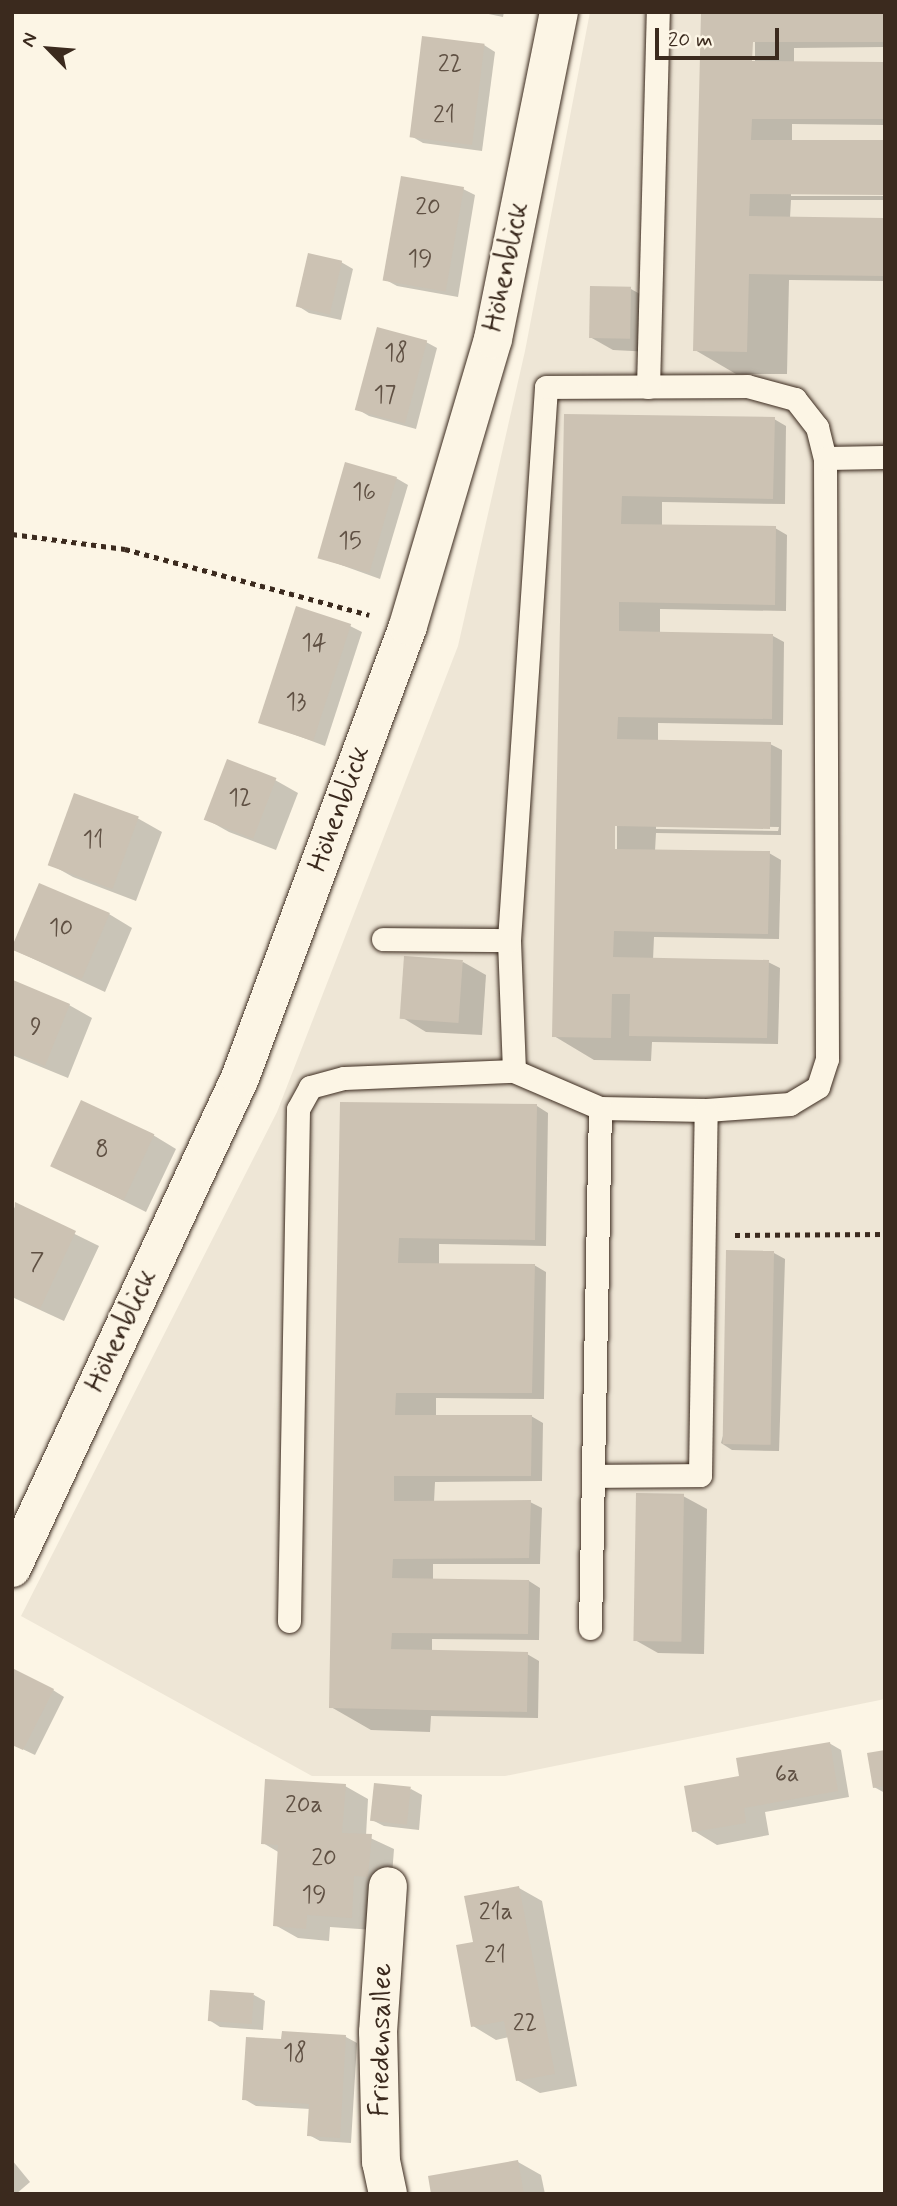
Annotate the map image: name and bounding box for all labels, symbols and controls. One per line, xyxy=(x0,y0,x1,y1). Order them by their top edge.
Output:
north arrow xyxy=(14,14,84,84)
scale bar xyxy=(659,14,783,58)
text: 20 m xyxy=(668,26,713,54)
text: N xyxy=(16,29,44,51)
house number: 22 xyxy=(438,51,462,79)
house number: 21 xyxy=(433,102,455,130)
house number: 20 xyxy=(415,194,441,222)
street label: Höhenblick xyxy=(477,199,537,335)
house number: 19 xyxy=(407,246,433,274)
house number: 18 xyxy=(384,340,408,368)
house number: 17 xyxy=(374,382,396,410)
house number: 16 xyxy=(352,479,376,507)
house number: 15 xyxy=(338,528,362,556)
house number: 14 xyxy=(301,630,327,658)
house number: 13 xyxy=(286,689,306,717)
street label: Höhenblick xyxy=(302,741,378,877)
house number: 12 xyxy=(228,785,252,813)
house number: 11 xyxy=(82,827,104,855)
house number: 10 xyxy=(49,915,73,943)
house number: 9 xyxy=(30,1014,42,1042)
house number: 8 xyxy=(95,1136,109,1164)
house number: 7 xyxy=(30,1249,44,1277)
street label: Höhenblick xyxy=(79,1264,165,1398)
house number: 6a xyxy=(775,1761,799,1789)
house number: 20a xyxy=(285,1792,323,1820)
house number: 20 xyxy=(311,1845,337,1873)
house number: 19 xyxy=(301,1882,327,1910)
house number: 21a xyxy=(479,1899,513,1927)
house number: 21 xyxy=(484,1942,506,1970)
street label: Friedensallee xyxy=(364,1963,400,2117)
house number: 22 xyxy=(513,2010,537,2038)
house number: 18 xyxy=(283,2040,307,2068)

